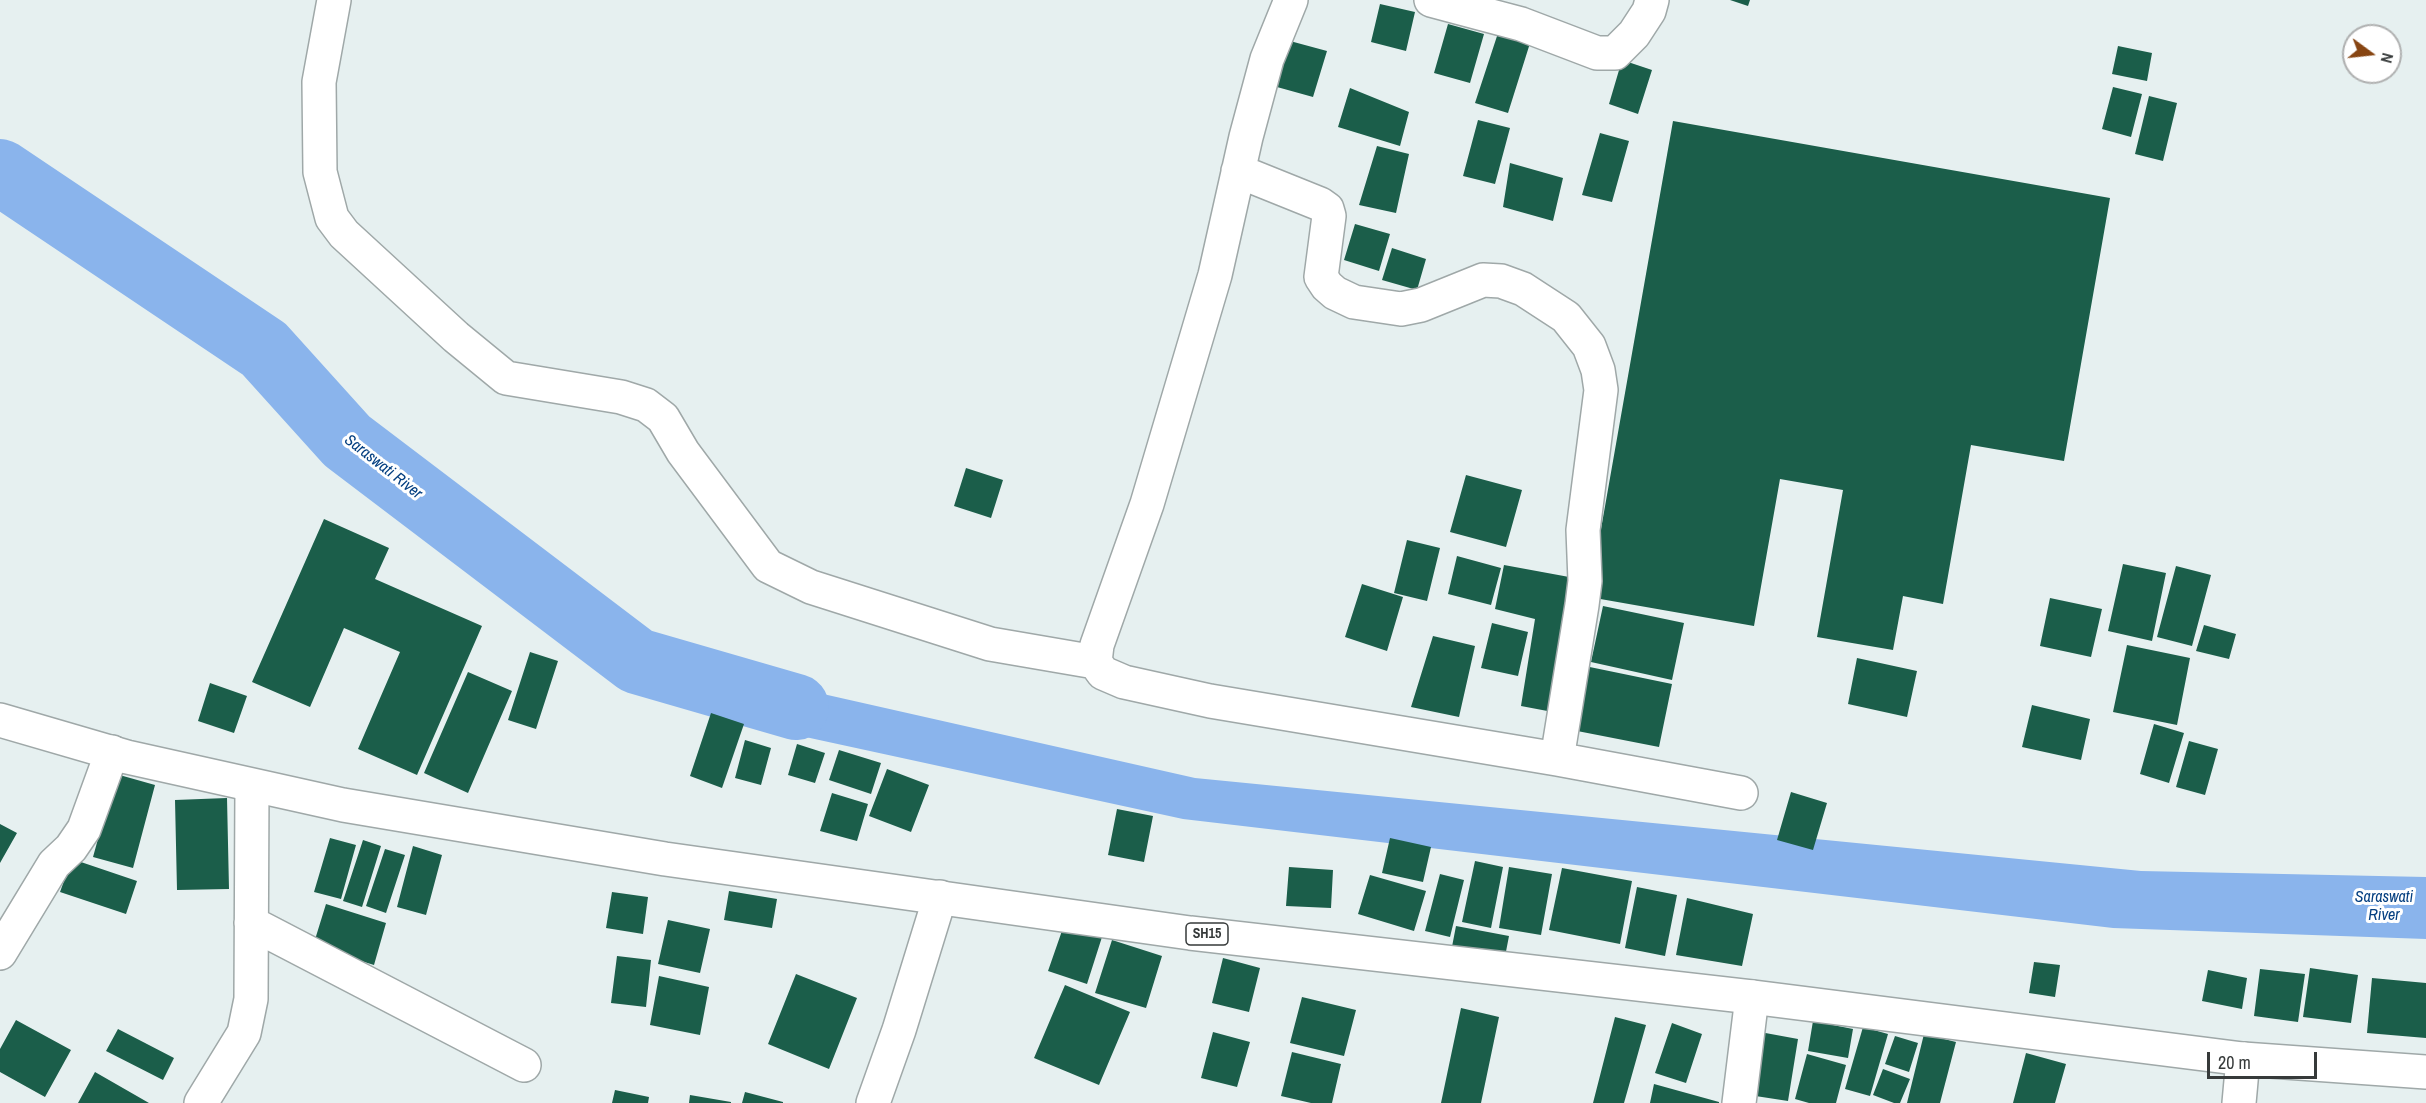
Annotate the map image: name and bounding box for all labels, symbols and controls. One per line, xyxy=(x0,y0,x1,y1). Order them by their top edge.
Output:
north arrow xyxy=(2342,24,2402,84)
text: N xyxy=(2376,51,2399,66)
water label: Saraswati River xyxy=(340,431,426,503)
water label: Saraswati River xyxy=(2355,888,2413,926)
road number: SH15 xyxy=(1186,923,1228,945)
scale bar xyxy=(2210,1040,2320,1078)
text: 20 m xyxy=(2218,1050,2251,1075)

